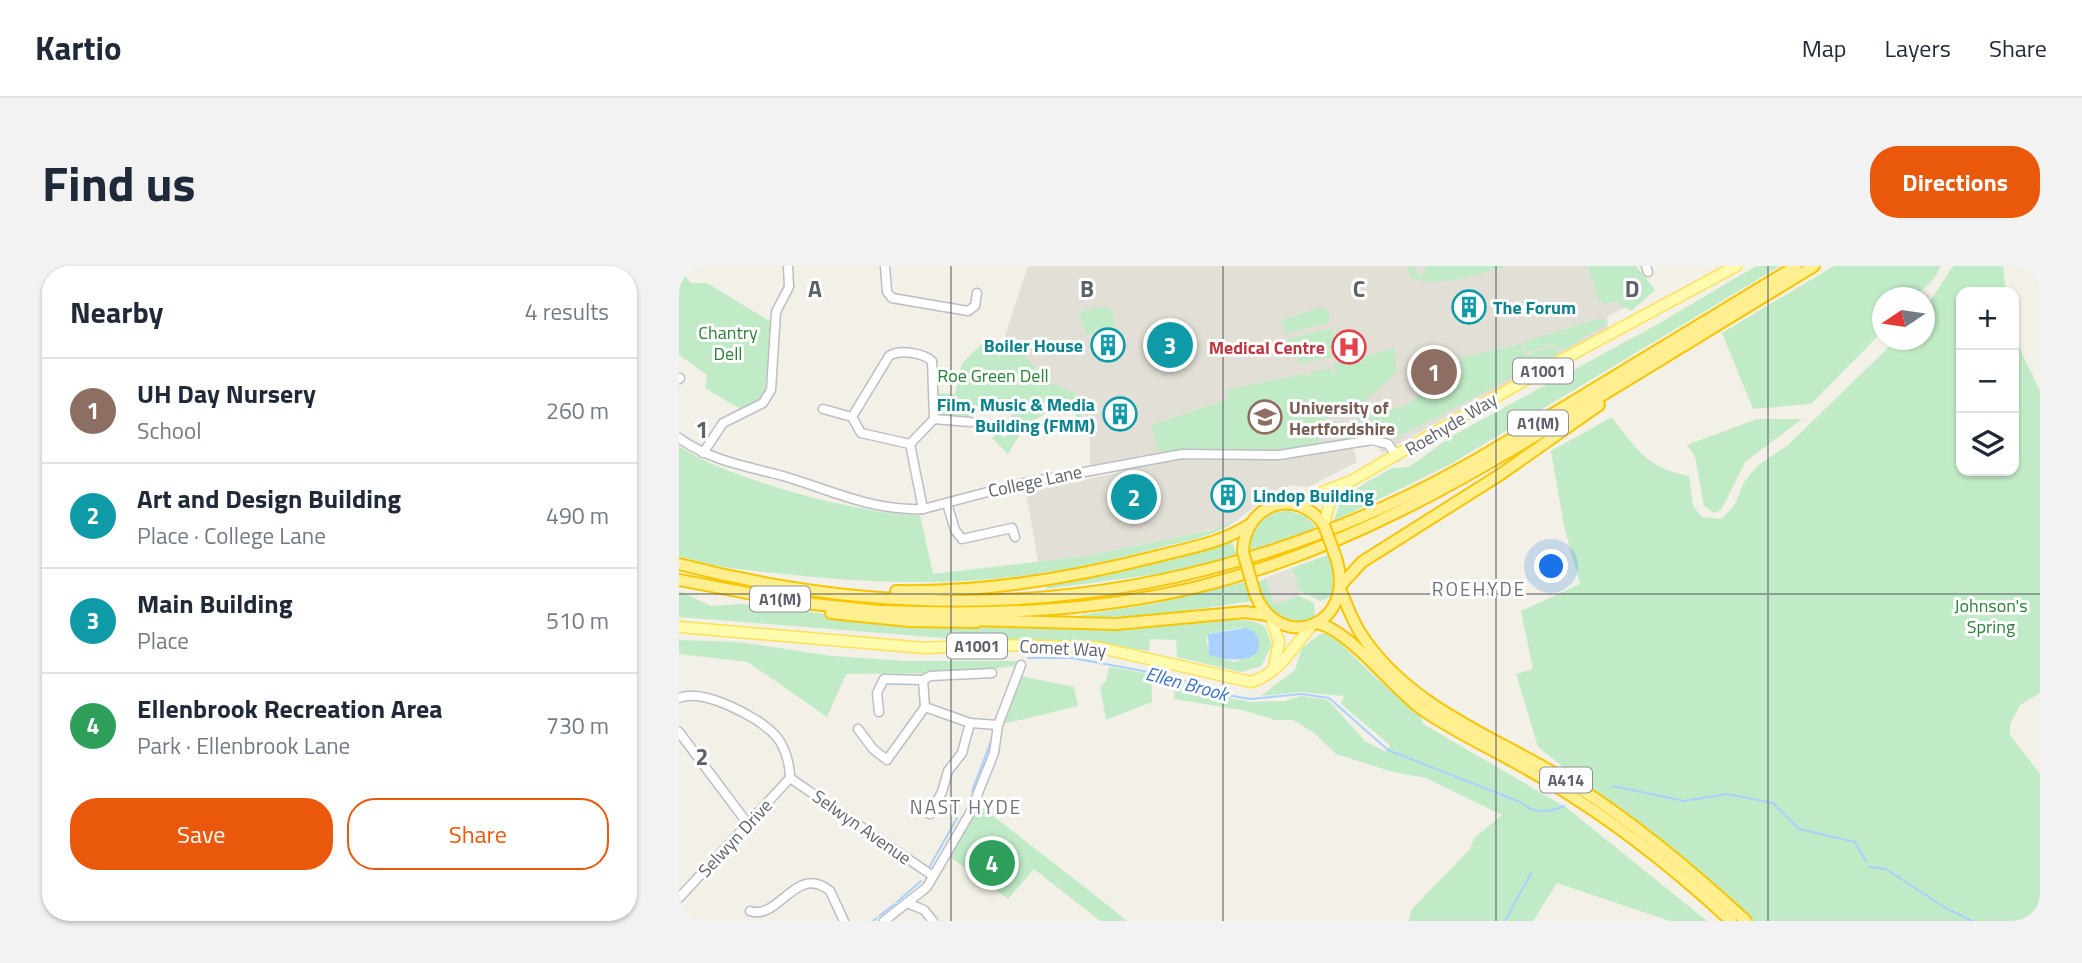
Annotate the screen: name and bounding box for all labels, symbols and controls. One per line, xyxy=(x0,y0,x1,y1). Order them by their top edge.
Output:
text: Kartio xyxy=(35,23,122,73)
text: Map xyxy=(1802,30,1847,66)
text: Layers xyxy=(1885,30,1951,66)
text: Share xyxy=(1989,30,2047,66)
text: Find us xyxy=(42,145,196,220)
button: Directions xyxy=(1870,146,2040,218)
text: A xyxy=(808,271,822,306)
text: B xyxy=(1080,271,1094,306)
text: C xyxy=(1353,271,1365,306)
text: D xyxy=(1625,271,1639,306)
north arrow xyxy=(1872,287,1935,350)
map controls xyxy=(1956,287,2019,476)
button: + xyxy=(1956,287,2019,350)
building icon: The Forum xyxy=(1450,288,1488,326)
text: Nearby xyxy=(70,289,163,335)
text: 4 results xyxy=(525,294,609,329)
place label: The Forum xyxy=(1493,294,1576,321)
park label: Chantry Dell xyxy=(698,319,758,367)
pin: 3 xyxy=(1147,319,1193,371)
building icon: Boiler House xyxy=(1089,326,1127,364)
hospital icon: Medical Centre xyxy=(1330,328,1368,366)
place label: Boiler House xyxy=(984,332,1083,359)
place label: Medical Centre xyxy=(1209,334,1325,361)
pin: 1 xyxy=(1411,346,1457,398)
button: − xyxy=(1956,350,2019,413)
road number: A1001 xyxy=(1513,358,1573,384)
park label: Roe Green Dell xyxy=(937,362,1049,389)
text: UH Day Nursery xyxy=(137,374,316,413)
street label: Roehyde Way xyxy=(1400,386,1503,462)
place label: Film, Music & Media Building (FMM) xyxy=(937,391,1095,439)
text: 1 xyxy=(87,393,99,428)
text: 260 m xyxy=(546,393,609,428)
place label: University of Hertfordshire xyxy=(1289,394,1395,442)
building icon: Film, Music & Media Building (FMM) xyxy=(1101,395,1139,433)
school or university icon: University of Hertfordshire xyxy=(1246,398,1284,436)
road number: A1(M) xyxy=(1508,410,1568,435)
text: 1 xyxy=(696,412,708,447)
text: School xyxy=(137,413,201,448)
button: layers xyxy=(1956,413,2019,476)
street label: College Lane xyxy=(986,458,1084,504)
pin: 2 xyxy=(1111,471,1157,523)
building icon: Lindop Building xyxy=(1209,476,1247,514)
text: Art and Design Building xyxy=(137,479,401,518)
place label: Lindop Building xyxy=(1253,482,1374,509)
text: 2 xyxy=(87,498,99,533)
text: 490 m xyxy=(546,498,609,533)
text: Place · College Lane xyxy=(137,518,326,553)
your location xyxy=(1534,549,1568,583)
district label: ROEHYDE xyxy=(1432,574,1526,603)
text: Main Building xyxy=(137,584,293,623)
road number: A1(M) xyxy=(750,586,810,612)
park label: Johnson's Spring xyxy=(1954,592,2028,640)
text: 3 xyxy=(87,603,99,638)
text: 510 m xyxy=(546,603,609,638)
text: Place xyxy=(137,623,189,658)
street label: Comet Way xyxy=(1019,632,1107,664)
road number: A1001 xyxy=(947,634,1007,658)
water label: Ellen Brook xyxy=(1143,658,1234,709)
text: Ellenbrook Recreation Area xyxy=(137,689,443,728)
text: 4 xyxy=(87,708,99,743)
text: 730 m xyxy=(546,708,609,743)
text: Park · Ellenbrook Lane xyxy=(137,728,350,763)
text: 2 xyxy=(696,739,708,774)
road number: A414 xyxy=(1540,768,1592,792)
street label: Selwyn Avenue xyxy=(807,783,917,871)
district label: NAST HYDE xyxy=(910,792,1022,821)
street label: Selwyn Drive xyxy=(692,793,778,883)
button: Save xyxy=(70,798,333,870)
button: Share xyxy=(347,798,609,870)
pin: 4 xyxy=(969,837,1015,889)

